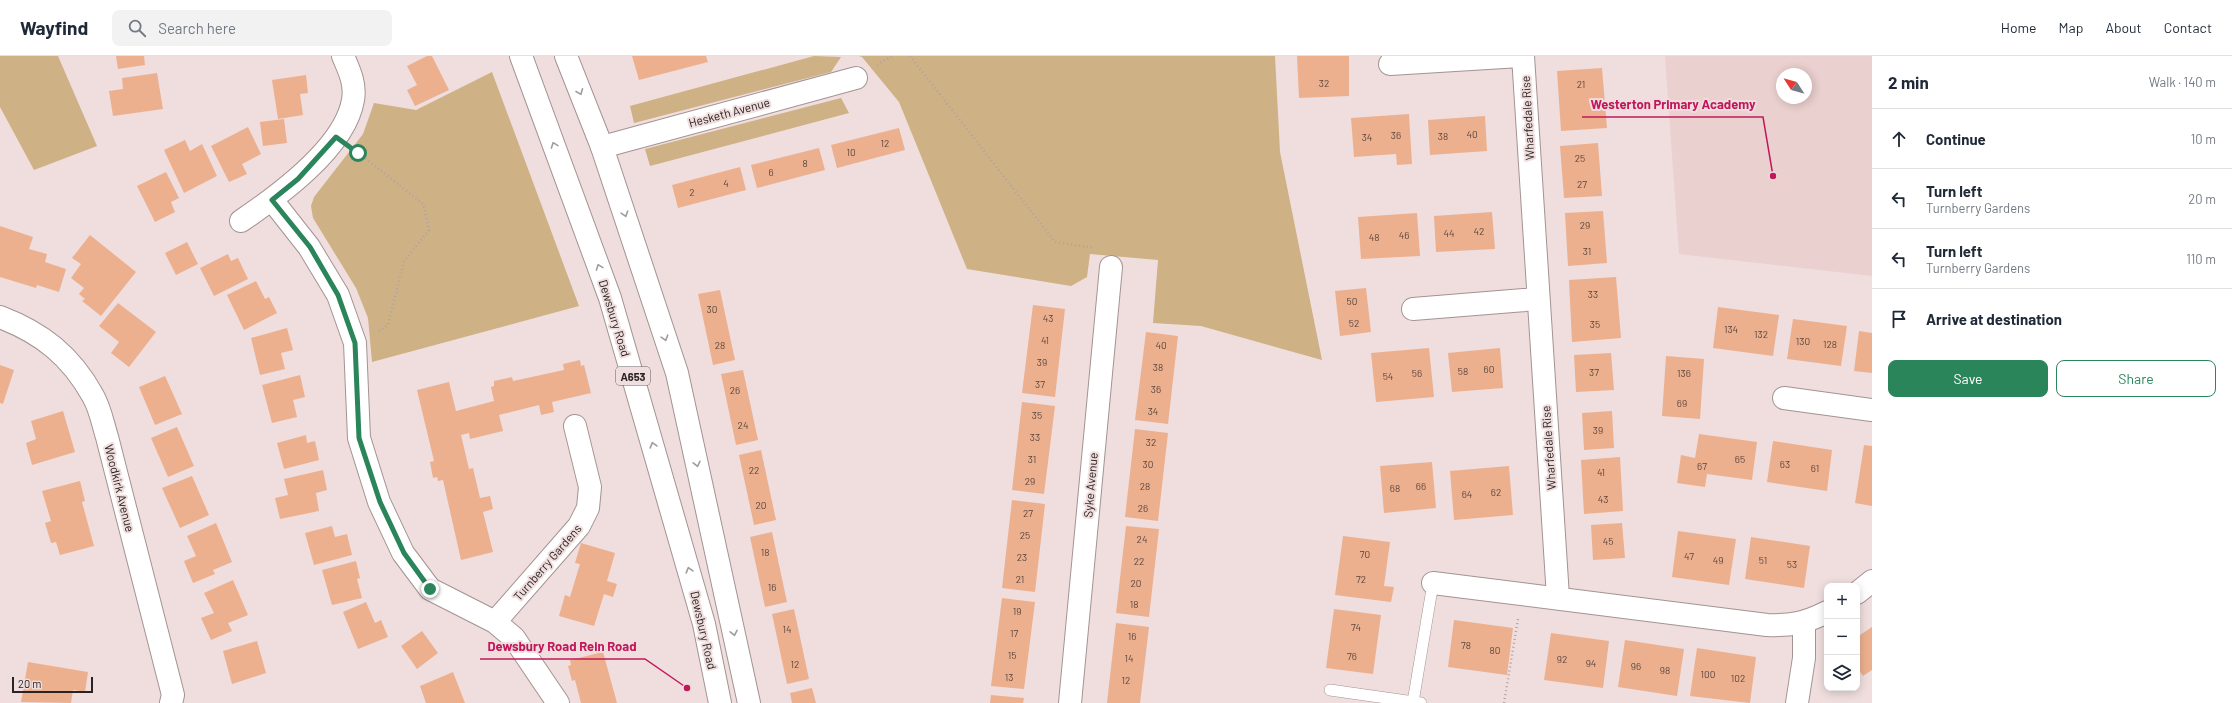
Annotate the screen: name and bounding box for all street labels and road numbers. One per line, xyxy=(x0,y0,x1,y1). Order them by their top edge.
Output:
street label: Wharfedale Rise xyxy=(1518,75,1536,161)
street label: Hesketh Avenue xyxy=(687,94,771,130)
street label: Dewsbury Road xyxy=(597,278,633,358)
road number: A653 xyxy=(616,367,650,385)
street label: Wharfedale Rise xyxy=(1538,405,1558,491)
street label: Woodkirk Avenue xyxy=(102,443,138,533)
street label: Syke Avenue xyxy=(1080,452,1100,518)
street label: Turnberry Gardens xyxy=(510,521,584,603)
street label: Dewsbury Road xyxy=(688,590,720,670)

